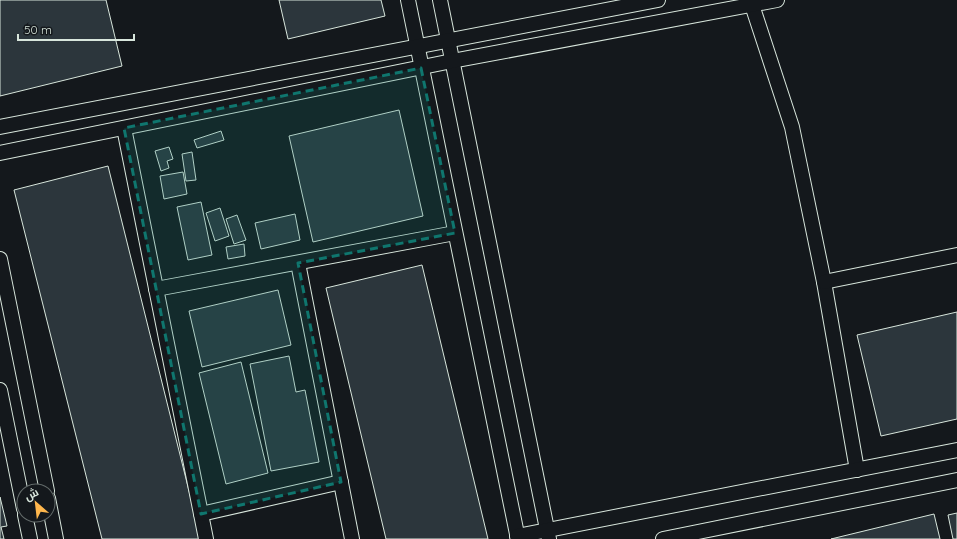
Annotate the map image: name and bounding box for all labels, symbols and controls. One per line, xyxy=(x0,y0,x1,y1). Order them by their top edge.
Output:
scale bar xyxy=(18,16,134,42)
text: 50 m xyxy=(24,22,52,37)
north arrow xyxy=(16,483,56,523)
text: ش xyxy=(22,485,41,504)

